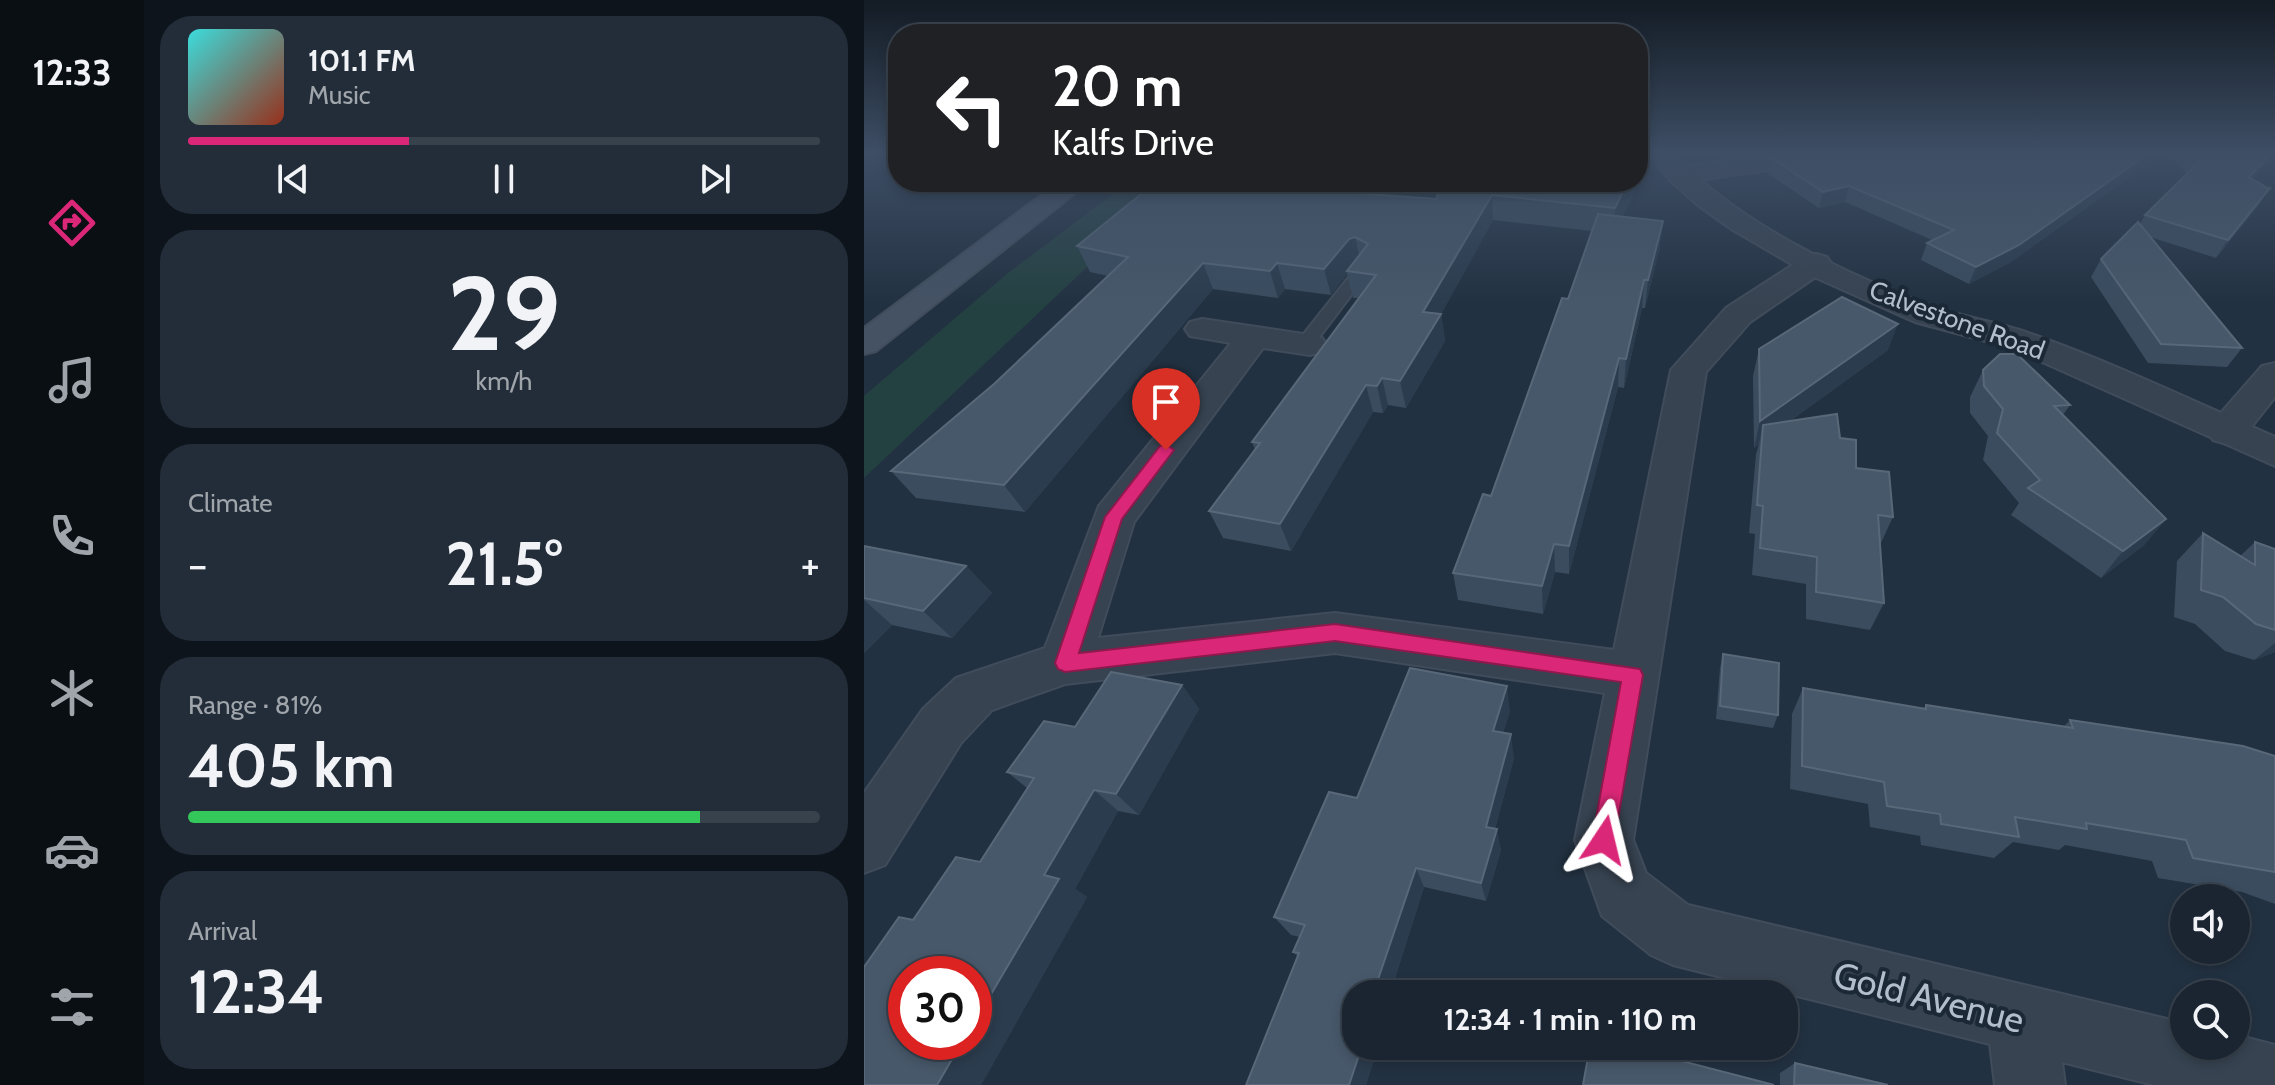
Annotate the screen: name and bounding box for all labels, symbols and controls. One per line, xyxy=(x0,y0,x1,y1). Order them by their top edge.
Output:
text: 101.1 FM xyxy=(308,42,416,79)
text: 12:33 xyxy=(32,50,112,94)
text: 20 m xyxy=(1052,52,1182,120)
icon: left xyxy=(920,56,1024,160)
text: Music xyxy=(308,79,371,111)
text: Kalfs Drive xyxy=(1052,120,1214,164)
icon: previous xyxy=(271,157,315,201)
icon: pause xyxy=(482,157,526,201)
icon: next xyxy=(693,157,737,201)
icon: directions xyxy=(44,195,100,251)
text: 29 xyxy=(447,250,561,376)
street label: Calvestone Road xyxy=(1865,273,2049,367)
icon: music xyxy=(44,352,100,408)
text: km/h xyxy=(476,365,532,397)
pin xyxy=(1132,368,1200,450)
icon: arrive xyxy=(1144,380,1188,424)
text: Climate xyxy=(188,487,273,519)
icon: phone xyxy=(44,508,100,564)
text: 21.5° xyxy=(446,527,562,600)
text: − xyxy=(188,538,207,591)
text: + xyxy=(801,538,820,591)
icon: climate xyxy=(44,665,100,721)
text: Range · 81% xyxy=(188,689,322,721)
text: 405 km xyxy=(188,729,395,802)
position arrow xyxy=(1562,798,1646,882)
icon: car xyxy=(44,822,100,878)
map controls xyxy=(2170,884,2250,1060)
button: sound xyxy=(2170,884,2250,964)
text: Arrival xyxy=(188,915,257,947)
street label: Gold Avenue xyxy=(1829,952,2029,1042)
text: 12:34 xyxy=(188,955,325,1028)
speed limit sign: 30 xyxy=(888,956,992,1060)
icon: filters xyxy=(44,979,100,1035)
button: search xyxy=(2170,980,2250,1060)
text: 12:34 · 1 min · 110 m xyxy=(1443,1001,1697,1038)

